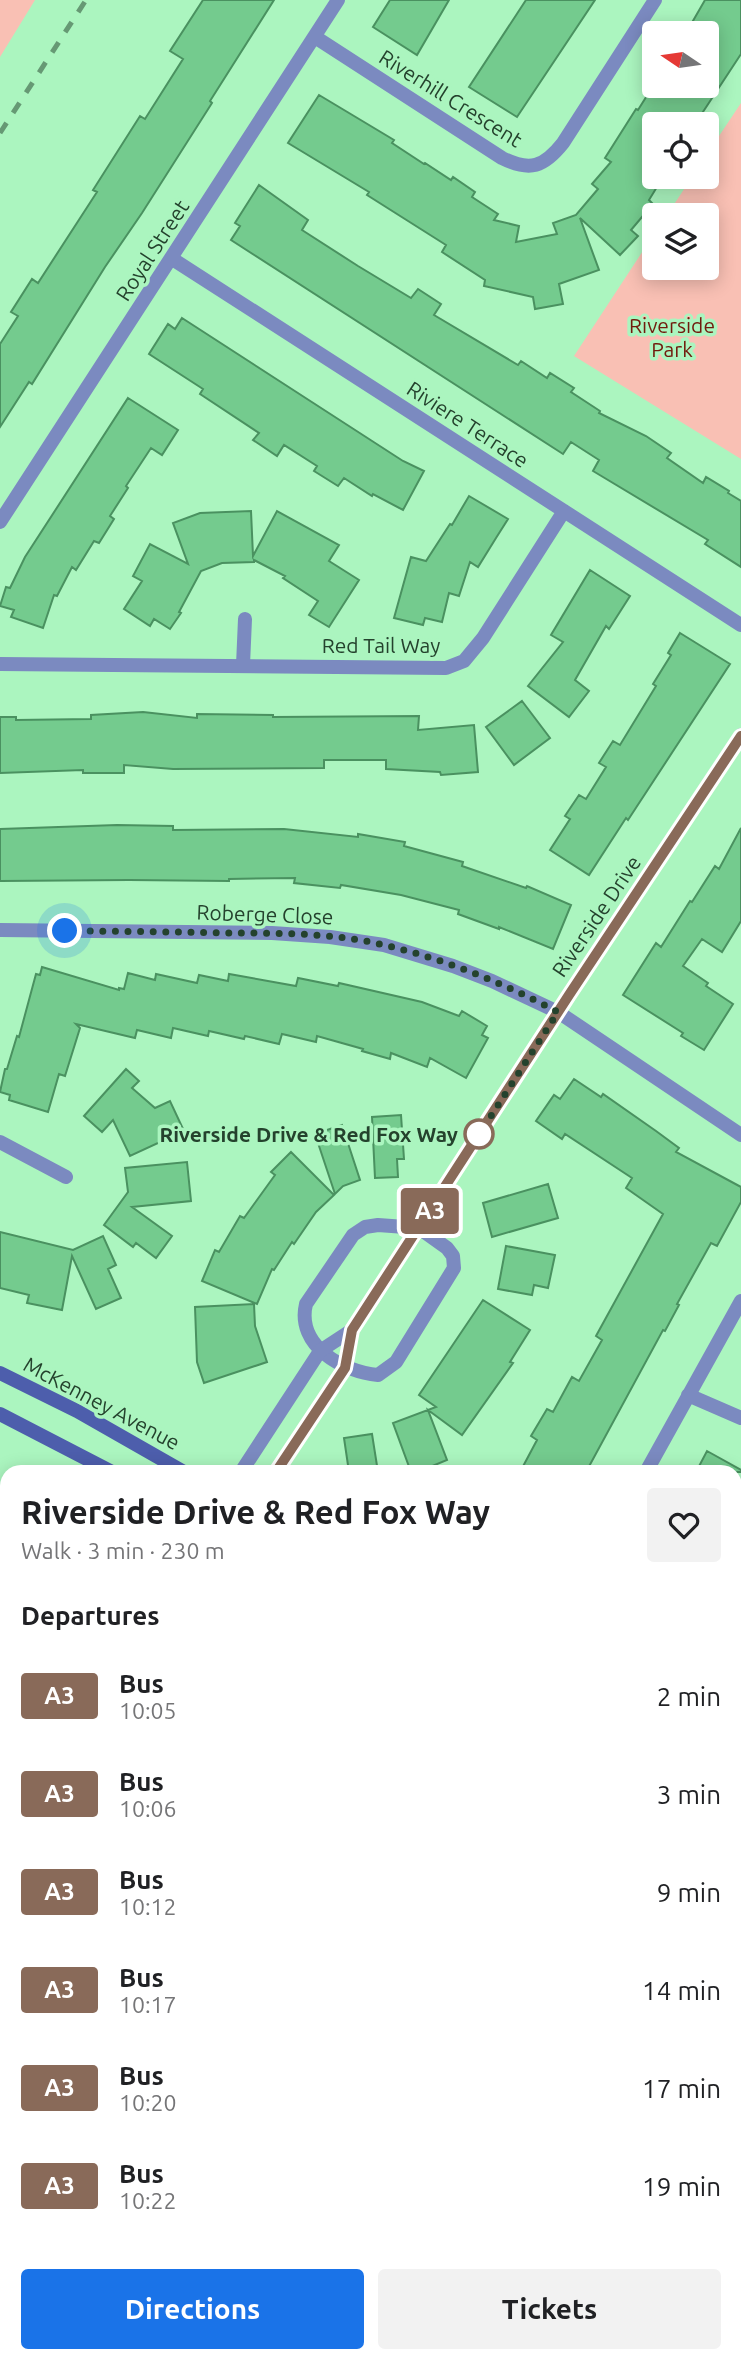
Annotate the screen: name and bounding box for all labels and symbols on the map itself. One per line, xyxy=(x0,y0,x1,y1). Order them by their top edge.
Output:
north arrow xyxy=(642,21,719,98)
street label: Riverhill Crescent xyxy=(375,44,527,152)
street label: Royal Street xyxy=(111,195,193,305)
park label: Riverside Park xyxy=(629,313,715,361)
street label: Riviere Terrace xyxy=(403,376,533,472)
street label: Red Tail Way xyxy=(322,633,440,657)
street label: Riverside Drive xyxy=(547,851,645,981)
street label: Roberge Close xyxy=(196,900,334,928)
your location xyxy=(47,913,82,948)
marker: Riverside Drive & Red Fox Way xyxy=(464,1119,494,1149)
place label: Riverside Drive & Red Fox Way xyxy=(160,1122,458,1146)
line badge: A3 xyxy=(398,1188,462,1234)
street label: McKenney Avenue xyxy=(20,1352,184,1454)

